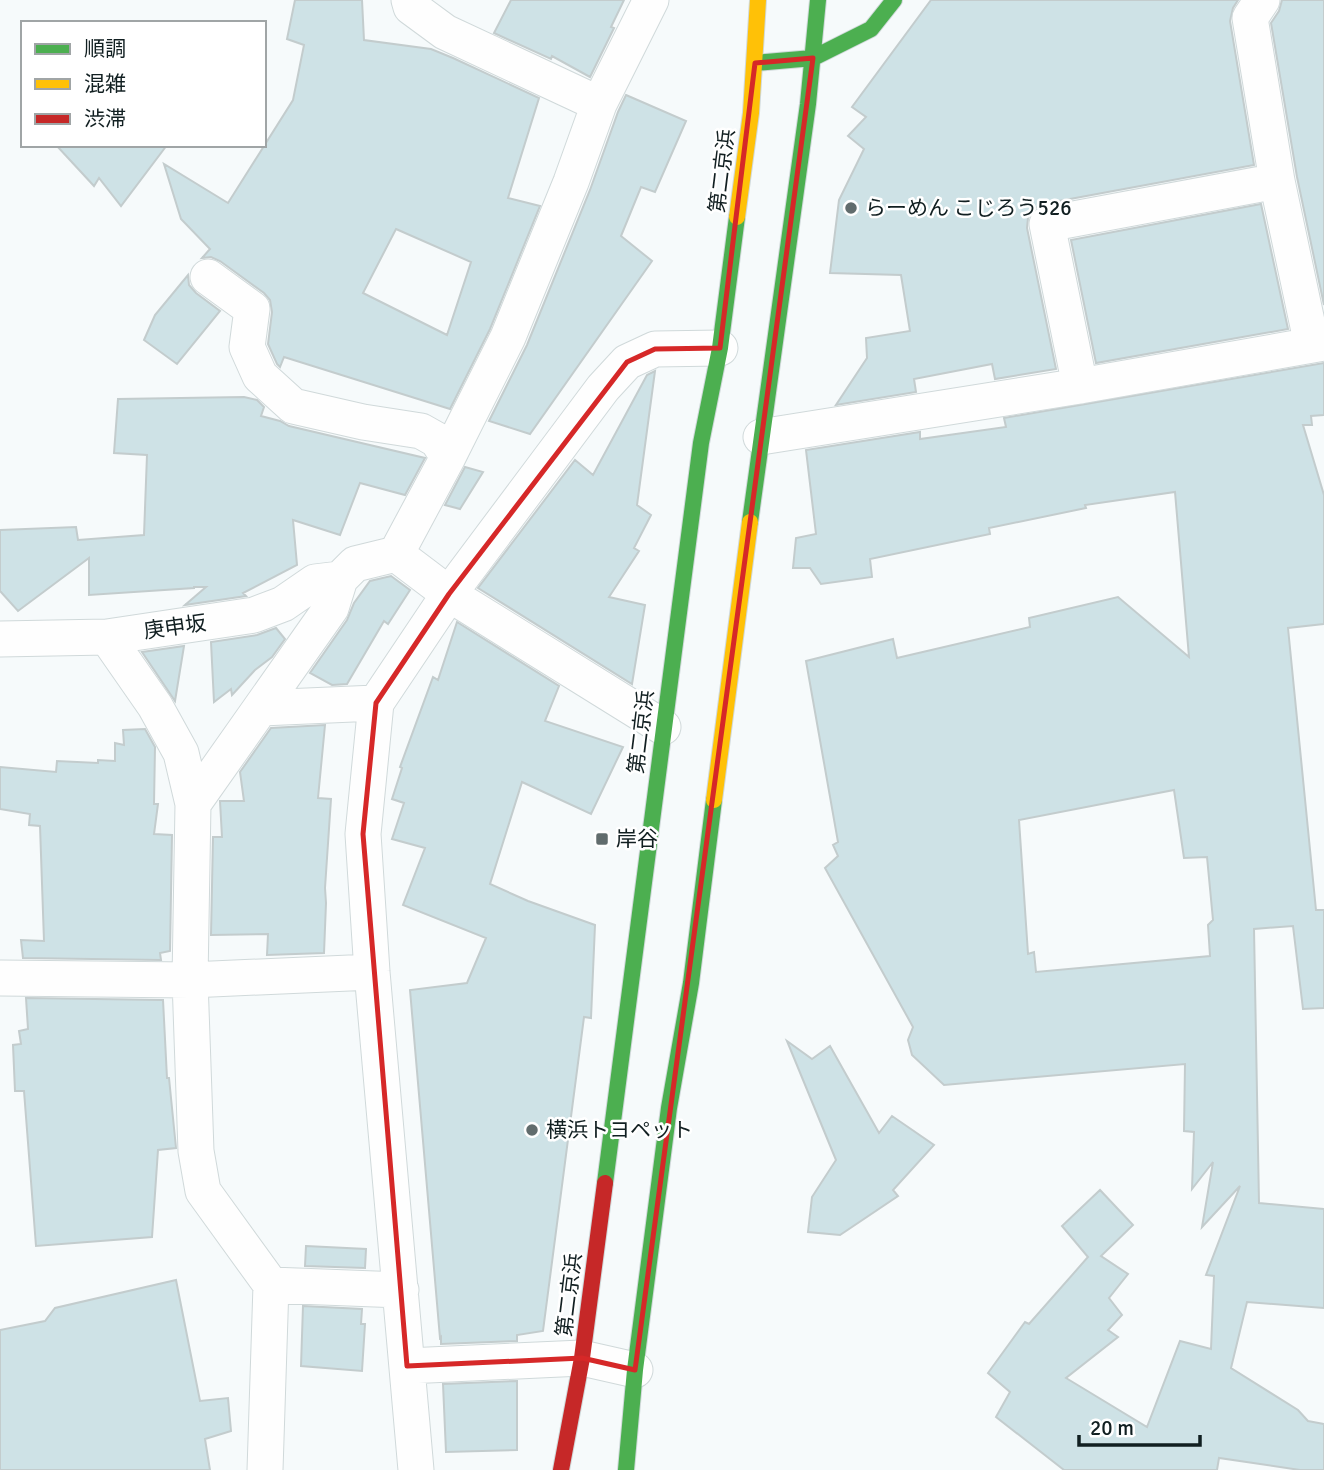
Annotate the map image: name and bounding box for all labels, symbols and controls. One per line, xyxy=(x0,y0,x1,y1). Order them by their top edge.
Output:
legend xyxy=(21,21,266,147)
text: 順調 xyxy=(84,36,126,62)
text: 混雑 xyxy=(84,71,126,97)
text: 渋滞 xyxy=(84,106,126,132)
street label: 第二京浜 xyxy=(704,128,740,214)
place label: らーめん こじろう526 xyxy=(865,195,1072,221)
marker: らーめん こじろう526 xyxy=(843,200,859,216)
street label: 庚申坂 xyxy=(142,610,208,644)
street label: 第二京浜 xyxy=(623,689,659,775)
place label: 岸谷 xyxy=(616,826,658,852)
marker: 岸谷 xyxy=(594,831,610,847)
place label: 横浜トヨペット xyxy=(546,1117,693,1143)
marker: 横浜トヨペット xyxy=(524,1122,540,1138)
street label: 第二京浜 xyxy=(551,1252,587,1338)
scale bar xyxy=(1079,1404,1200,1448)
text: 20 m xyxy=(1090,1415,1134,1441)

